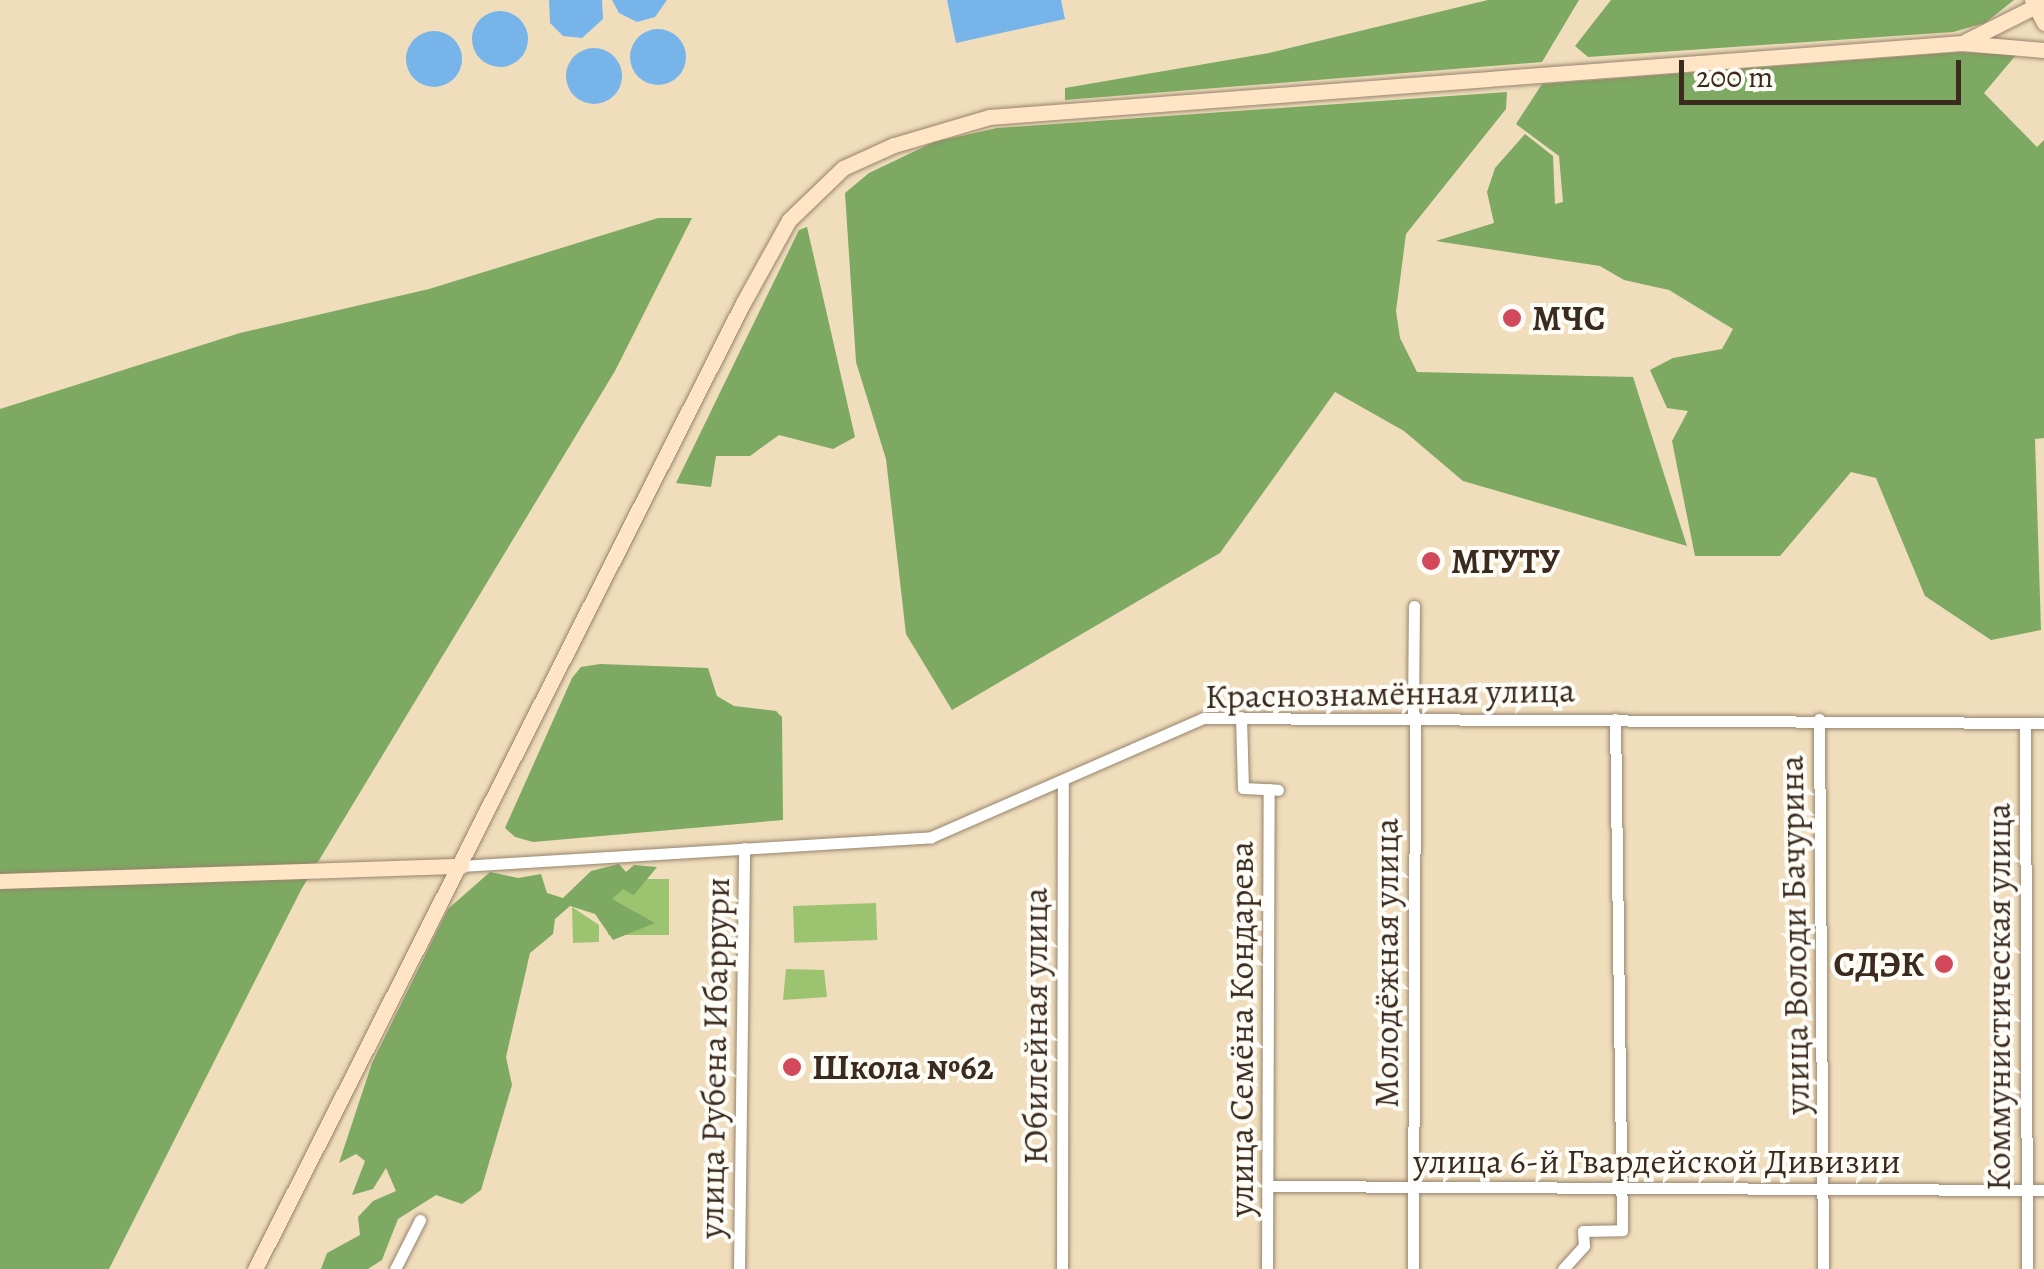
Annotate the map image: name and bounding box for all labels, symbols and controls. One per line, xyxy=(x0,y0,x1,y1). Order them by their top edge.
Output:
scale bar xyxy=(1684,40,1966,102)
text: 200 m xyxy=(1696,57,1773,97)
place label: МЧС xyxy=(1532,297,1605,339)
marker: МЧС xyxy=(1501,307,1523,329)
place label: МГУТУ xyxy=(1451,540,1560,582)
marker: МГУТУ xyxy=(1420,550,1442,572)
street label: Краснознамённая улица xyxy=(1204,669,1576,717)
street label: улица Володи Бачурина xyxy=(1770,755,1818,1115)
street label: Коммунистическая улица xyxy=(1977,803,2019,1191)
street label: Молодёжная улица xyxy=(1365,818,1407,1108)
street label: улица Семёна Кондарева xyxy=(1220,841,1262,1217)
street label: улица Рубена Ибаррури xyxy=(690,877,738,1239)
street label: Юбилейная улица xyxy=(1014,887,1056,1165)
place label: СДЭК xyxy=(1834,943,1924,985)
marker: СДЭК xyxy=(1933,953,1955,975)
place label: Школа №62 xyxy=(812,1046,994,1088)
marker: Школа №62 xyxy=(781,1056,803,1078)
street label: улица 6-й Гвардейской Дивизии xyxy=(1413,1140,1901,1182)

